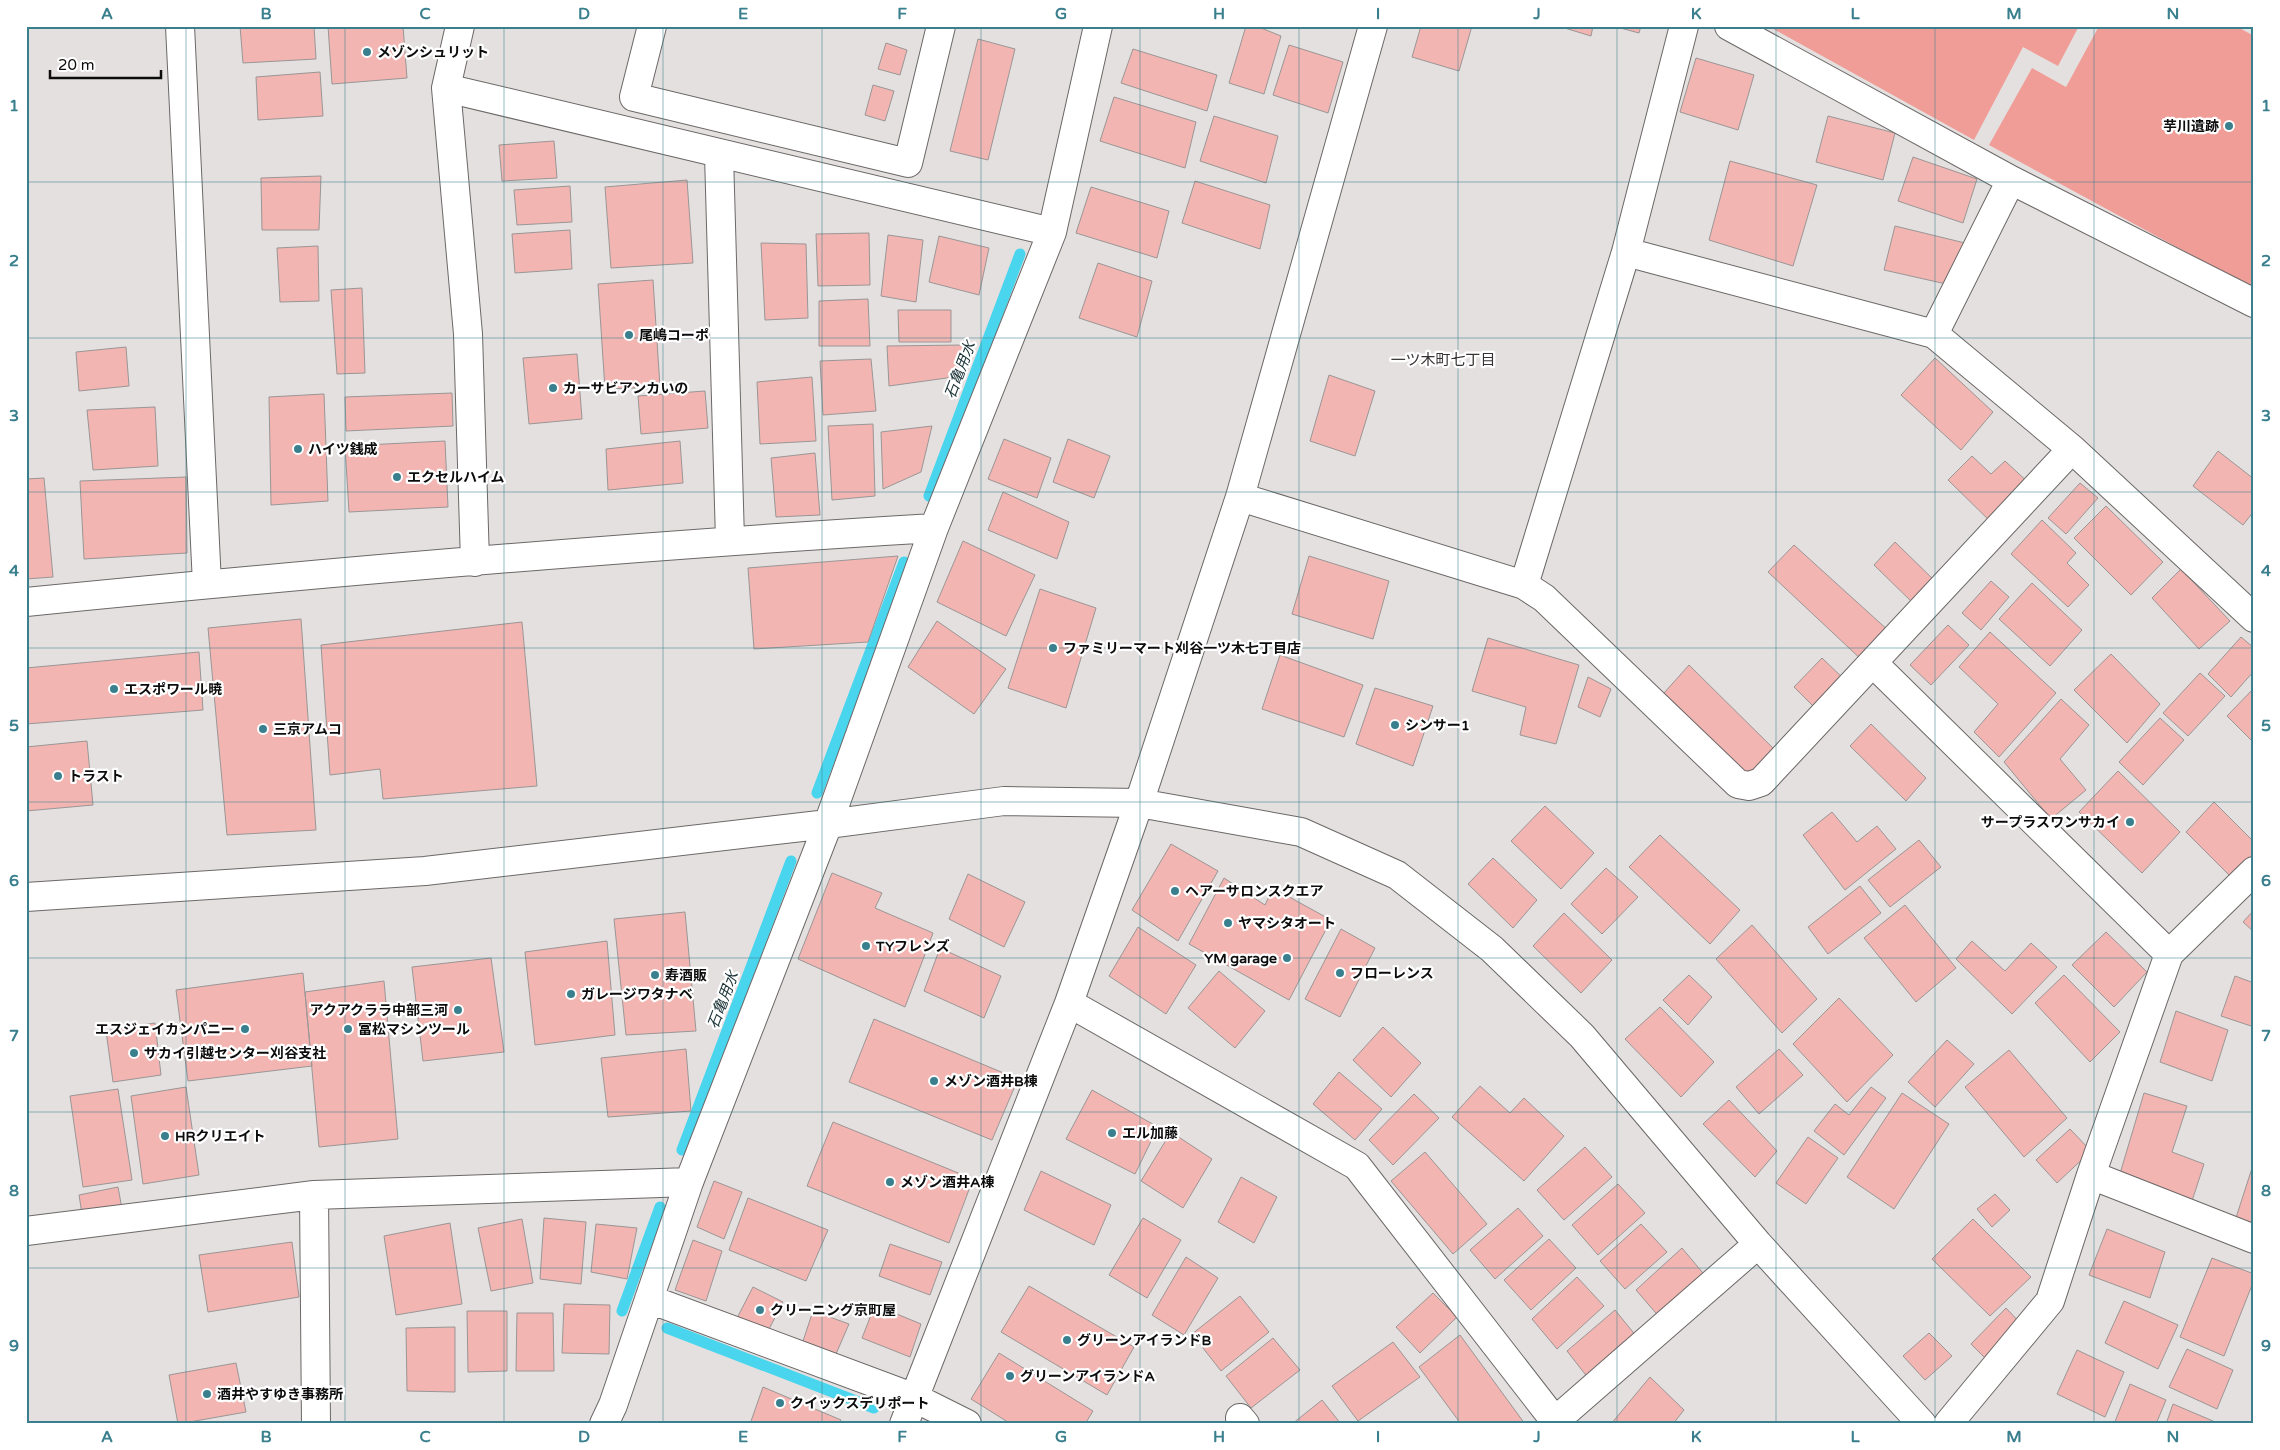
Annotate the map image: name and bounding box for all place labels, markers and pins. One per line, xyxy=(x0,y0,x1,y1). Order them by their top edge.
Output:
place label: メゾンシュリット xyxy=(377,44,489,61)
marker: メゾンシュリット xyxy=(361,46,373,58)
place label: 芋川遺跡 xyxy=(2163,118,2219,135)
marker: 芋川遺跡 xyxy=(2223,120,2235,132)
place label: 尾嶋コーポ xyxy=(639,327,709,344)
marker: 尾嶋コーポ xyxy=(623,329,635,341)
place label: カーサビアンカいの xyxy=(563,380,688,397)
marker: カーサビアンカいの xyxy=(547,382,559,394)
place label: ハイツ銭成 xyxy=(308,441,378,458)
marker: ハイツ銭成 xyxy=(292,443,304,455)
place label: エクセルハイム xyxy=(407,469,504,486)
marker: エクセルハイム xyxy=(391,471,403,483)
place label: ファミリーマート刈谷一ツ木七丁目店 xyxy=(1063,640,1301,657)
marker: ファミリーマート刈谷一ツ木七丁目店 xyxy=(1047,642,1059,654)
place label: エスポワール暁 xyxy=(124,681,222,698)
marker: エスポワール暁 xyxy=(108,683,120,695)
place label: シンサー1 xyxy=(1405,717,1470,734)
marker: シンサー1 xyxy=(1389,719,1401,731)
place label: 三京アムコ xyxy=(273,721,342,738)
marker: 三京アムコ xyxy=(257,723,269,735)
place label: トラスト xyxy=(68,768,124,785)
marker: トラスト xyxy=(52,770,64,782)
place label: サープラスワンサカイ xyxy=(1981,814,2120,831)
marker: サープラスワンサカイ xyxy=(2124,816,2136,828)
place label: ヘアーサロンスクエア xyxy=(1185,883,1324,900)
marker: ヘアーサロンスクエア xyxy=(1169,885,1181,897)
place label: ヤマシタオート xyxy=(1238,915,1336,932)
marker: ヤマシタオート xyxy=(1222,917,1234,929)
place label: TYフレンズ xyxy=(875,938,950,955)
marker: TYフレンズ xyxy=(860,940,872,952)
place label: YM garage xyxy=(1204,950,1277,967)
marker: YM garage xyxy=(1281,952,1293,964)
place label: フローレンス xyxy=(1350,965,1434,982)
place label: 寿酒販 xyxy=(665,967,707,984)
marker: フローレンス xyxy=(1334,967,1346,979)
marker: 寿酒販 xyxy=(649,969,661,981)
place label: ガレージワタナベ xyxy=(581,986,693,1003)
marker: ガレージワタナベ xyxy=(565,988,577,1000)
place label: アクアクララ中部三河 xyxy=(309,1002,448,1019)
marker: アクアクララ中部三河 xyxy=(452,1004,464,1016)
place label: エスジェイカンパニー xyxy=(95,1021,235,1038)
place label: 冨松マシンツール xyxy=(358,1021,470,1038)
marker: エスジェイカンパニー xyxy=(239,1023,251,1035)
marker: 冨松マシンツール xyxy=(342,1023,354,1035)
place label: サカイ引越センター刈谷支社 xyxy=(144,1045,326,1062)
marker: サカイ引越センター刈谷支社 xyxy=(128,1047,140,1059)
place label: メゾン酒井B棟 xyxy=(944,1073,1038,1090)
marker: メゾン酒井B棟 xyxy=(928,1075,940,1087)
place label: エル加藤 xyxy=(1122,1125,1178,1142)
marker: エル加藤 xyxy=(1106,1127,1118,1139)
place label: HRクリエイト xyxy=(175,1128,266,1145)
marker: HRクリエイト xyxy=(159,1130,171,1142)
place label: メゾン酒井A棟 xyxy=(900,1174,994,1191)
marker: メゾン酒井A棟 xyxy=(884,1176,896,1188)
place label: クリーニング京町屋 xyxy=(770,1302,896,1319)
marker: クリーニング京町屋 xyxy=(754,1304,766,1316)
place label: グリーンアイランドB xyxy=(1077,1332,1212,1349)
marker: グリーンアイランドB xyxy=(1061,1334,1073,1346)
place label: グリーンアイランドA xyxy=(1020,1368,1156,1385)
marker: グリーンアイランドA xyxy=(1004,1370,1016,1382)
place label: 酒井やすゆき事務所 xyxy=(217,1386,343,1403)
marker: 酒井やすゆき事務所 xyxy=(201,1388,213,1400)
place label: クイックスデリポート xyxy=(790,1395,930,1412)
marker: クイックスデリポート xyxy=(774,1397,786,1409)

